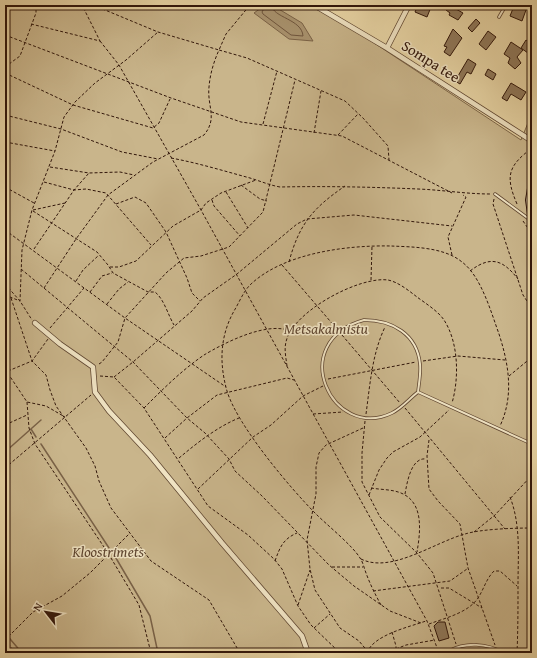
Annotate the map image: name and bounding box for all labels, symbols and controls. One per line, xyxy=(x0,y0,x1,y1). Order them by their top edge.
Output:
street label: Sompa tee xyxy=(398,35,464,87)
park label: Metsakalmistu xyxy=(284,318,369,339)
park label: Kloostrimets xyxy=(71,541,144,562)
north arrow xyxy=(26,592,66,632)
text: N xyxy=(29,599,47,614)

